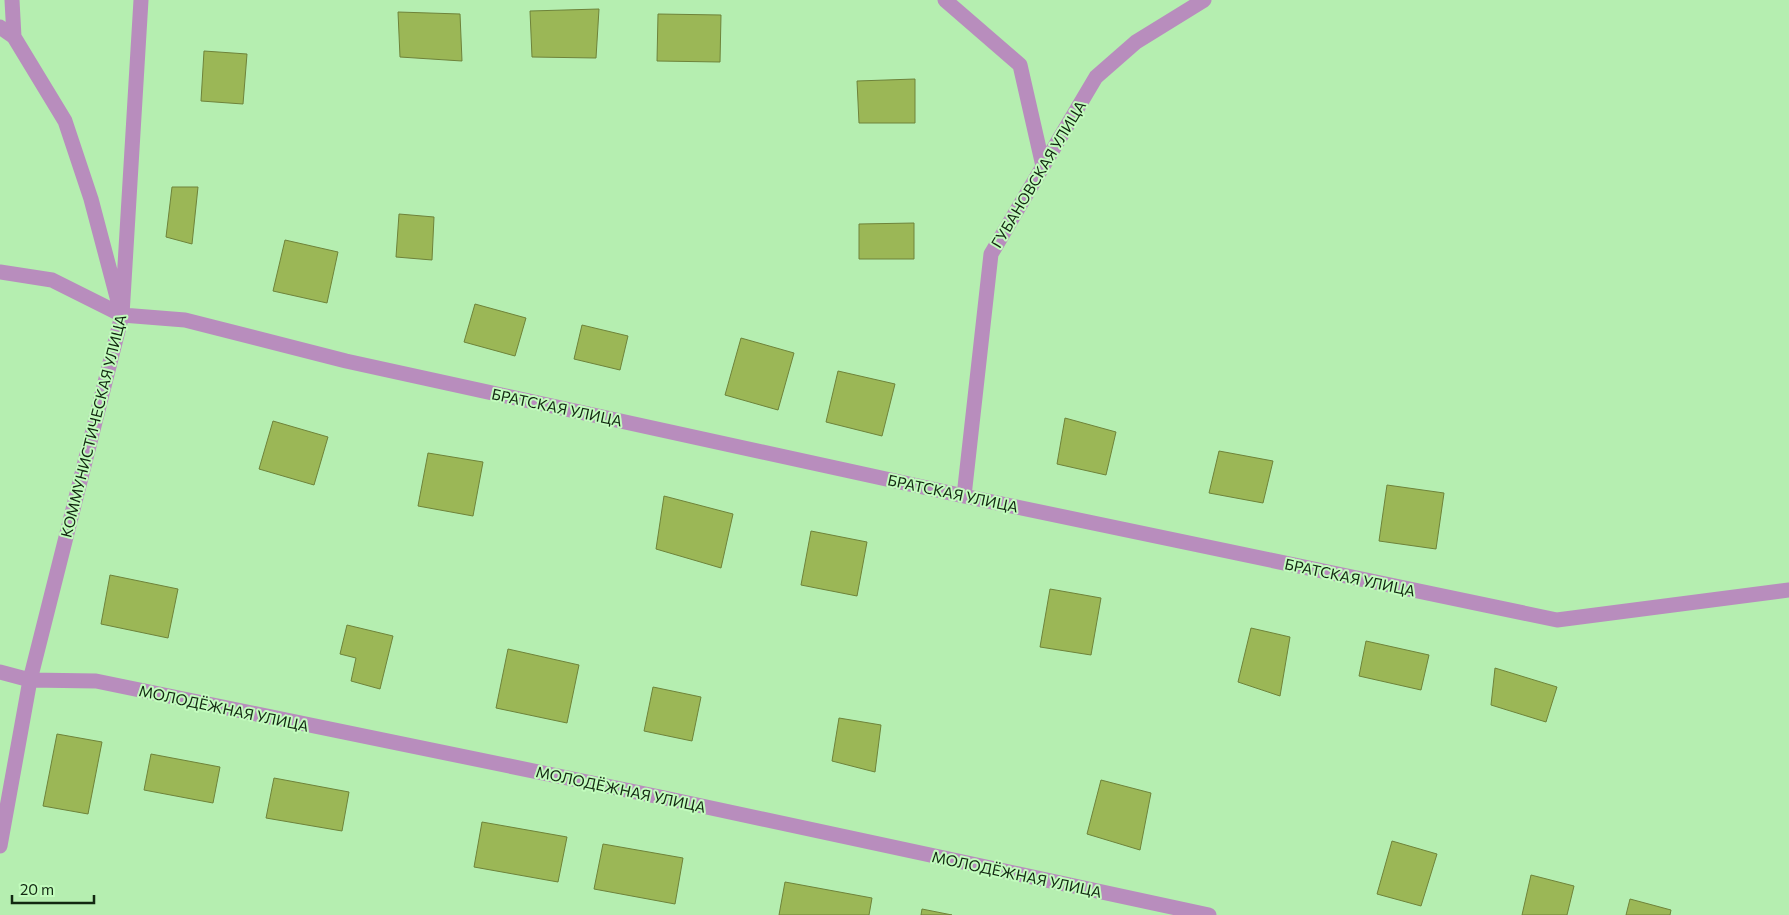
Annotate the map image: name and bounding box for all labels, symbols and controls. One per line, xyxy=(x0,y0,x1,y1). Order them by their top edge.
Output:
street label: ГУБАНОВСКАЯ УЛИЦА xyxy=(987,97,1089,251)
street label: КОММУНИСТИЧЕСКАЯ УЛИЦА xyxy=(57,313,129,539)
street label: БРАТСКАЯ УЛИЦА xyxy=(490,384,624,430)
street label: БРАТСКАЯ УЛИЦА xyxy=(886,470,1020,516)
street label: БРАТСКАЯ УЛИЦА xyxy=(1283,554,1417,600)
street label: МОЛОДЁЖНАЯ УЛИЦА xyxy=(137,681,311,735)
street label: МОЛОДЁЖНАЯ УЛИЦА xyxy=(534,762,708,816)
street label: МОЛОДЁЖНАЯ УЛИЦА xyxy=(930,847,1104,901)
scale bar xyxy=(12,872,95,904)
text: 20 m xyxy=(20,880,54,898)

